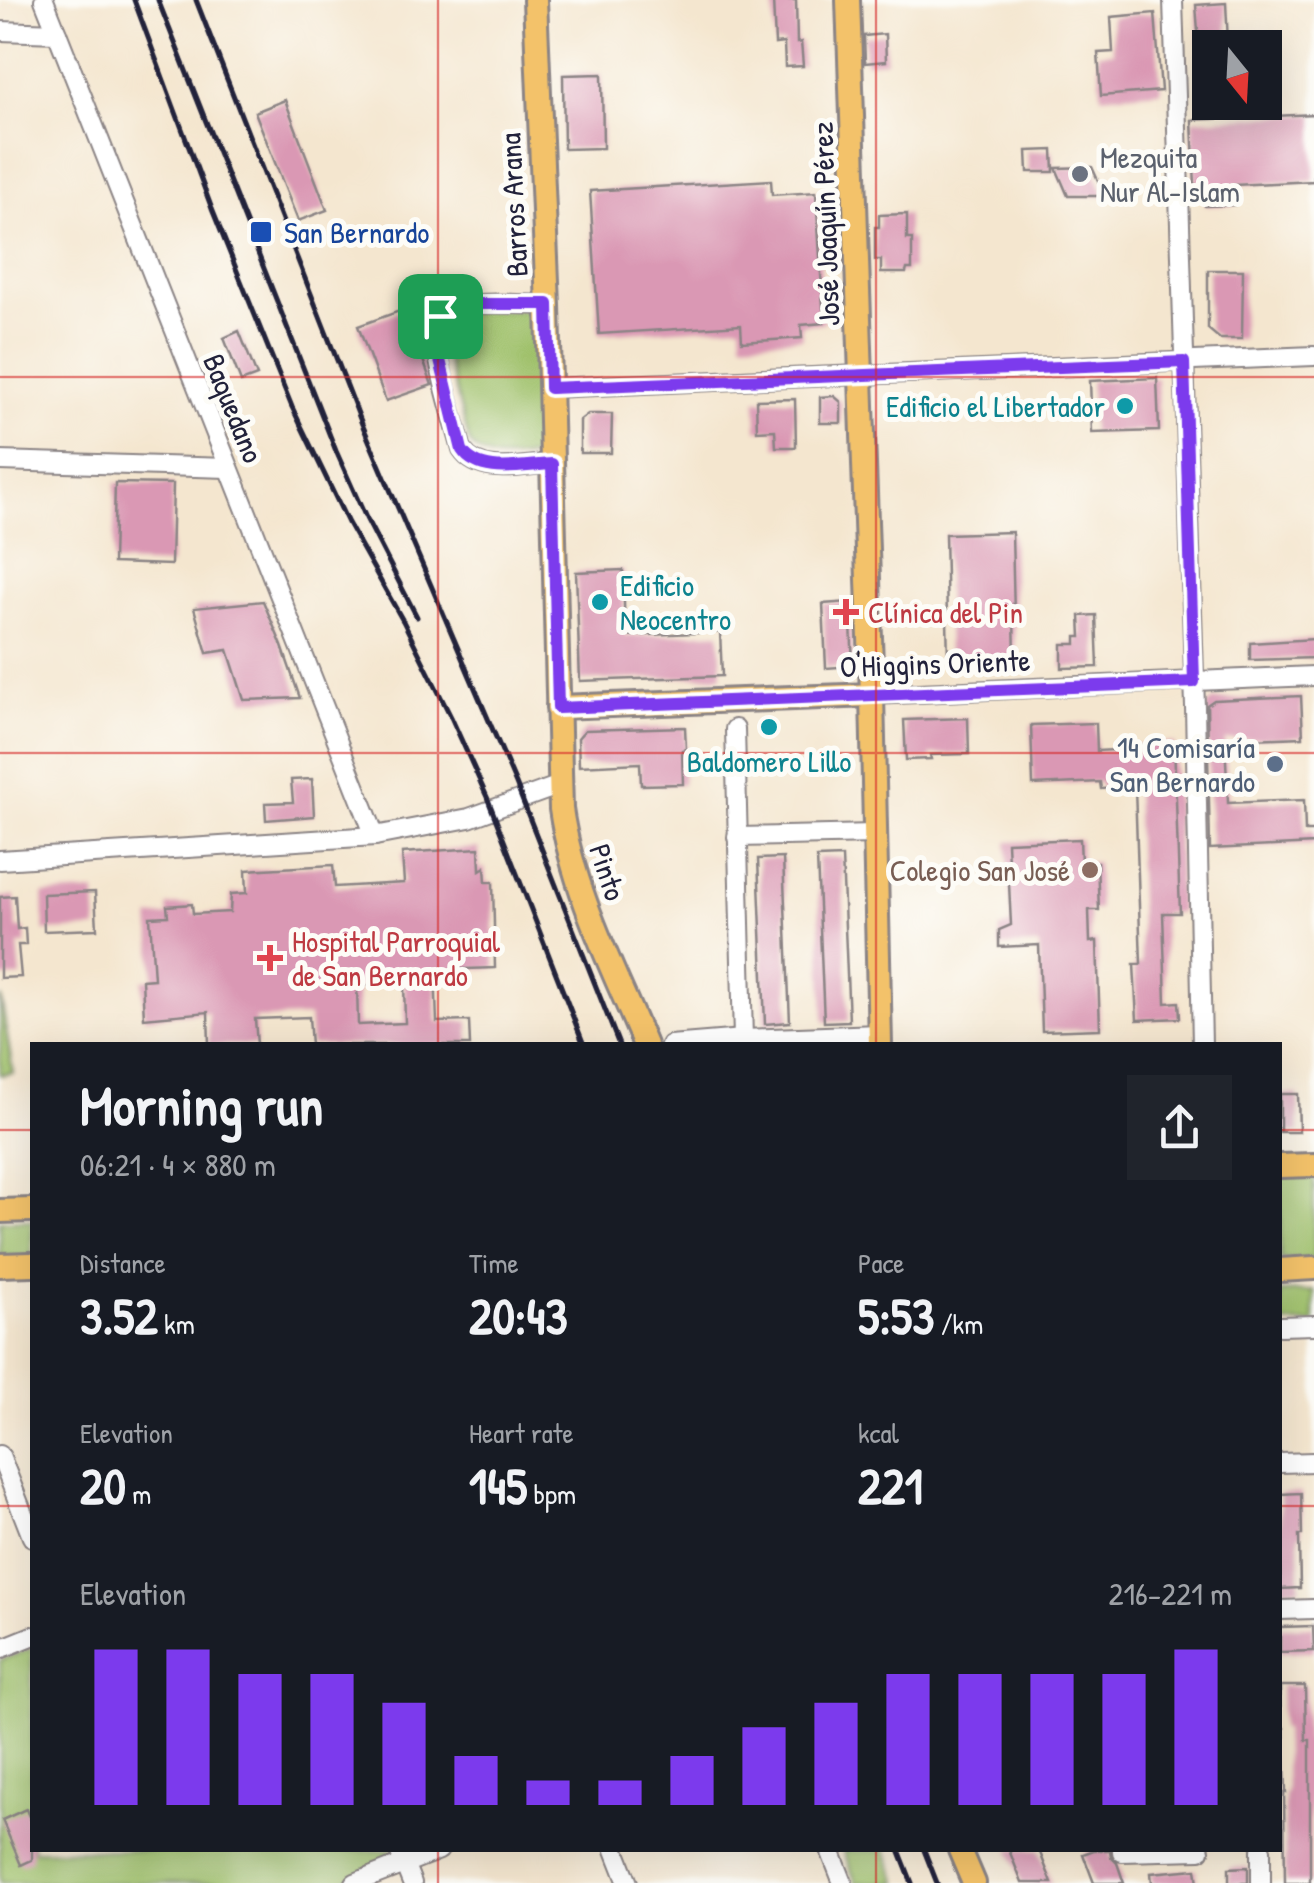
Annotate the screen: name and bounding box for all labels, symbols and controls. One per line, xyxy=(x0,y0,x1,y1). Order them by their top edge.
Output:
north arrow xyxy=(1192,30,1282,120)
map controls xyxy=(1192,30,1282,120)
street label: José Joaquín Pérez xyxy=(801,121,849,327)
street label: Barros Arana xyxy=(489,132,537,278)
place label: Mezquita Nur Al-Islam xyxy=(1100,137,1240,211)
marker: Mezquita Nur Al-Islam xyxy=(1069,163,1091,185)
place label: San Bernardo xyxy=(284,212,429,252)
marker: San Bernardo xyxy=(248,219,274,245)
pin xyxy=(398,274,483,359)
icon: arrive xyxy=(413,289,468,344)
street label: Baquedano xyxy=(194,348,274,468)
place label: Edificio el Libertador xyxy=(886,386,1105,426)
marker: Edificio el Libertador xyxy=(1114,395,1136,417)
place label: Edificio Neocentro xyxy=(620,565,731,639)
marker: Edificio Neocentro xyxy=(589,591,611,613)
place label: Clínica del Pin xyxy=(868,592,1023,632)
marker: Clínica del Pin xyxy=(833,599,859,625)
street label: O'Higgins Oriente xyxy=(839,640,1031,686)
marker: Baldomero Lillo xyxy=(758,716,780,738)
place label: 14 Comisaría San Bernardo xyxy=(1110,727,1255,801)
place label: Baldomero Lillo xyxy=(687,741,851,781)
marker: 14 Comisaría San Bernardo xyxy=(1264,753,1286,775)
street label: Pinto xyxy=(580,839,636,905)
place label: Colegio San José xyxy=(890,850,1070,890)
marker: Colegio San José xyxy=(1079,859,1101,881)
place label: Hospital Parroquial de San Bernardo xyxy=(292,921,500,995)
marker: Hospital Parroquial de San Bernardo xyxy=(257,945,283,971)
text: Morning run xyxy=(80,1068,323,1142)
button: share xyxy=(1127,1075,1232,1180)
text: 06:21 · 4 × 880 m xyxy=(80,1143,276,1186)
text: Distance xyxy=(80,1244,166,1282)
text: Time xyxy=(469,1244,519,1282)
text: Pace xyxy=(858,1244,904,1282)
text: 3.52 xyxy=(80,1282,158,1350)
text: 20:43 xyxy=(469,1282,568,1350)
text: 5:53 xyxy=(858,1282,934,1350)
text: km xyxy=(158,1305,195,1343)
text: /km xyxy=(934,1305,983,1343)
text: Elevation xyxy=(80,1414,173,1452)
text: Heart rate xyxy=(469,1414,574,1452)
text: kcal xyxy=(858,1414,899,1452)
text: 20 xyxy=(80,1452,126,1520)
text: 145 xyxy=(469,1452,527,1520)
text: 221 xyxy=(858,1452,923,1520)
text: m xyxy=(126,1475,151,1513)
text: bpm xyxy=(527,1475,576,1513)
text: Elevation xyxy=(80,1572,186,1615)
text: 216–221 m xyxy=(1109,1572,1232,1615)

